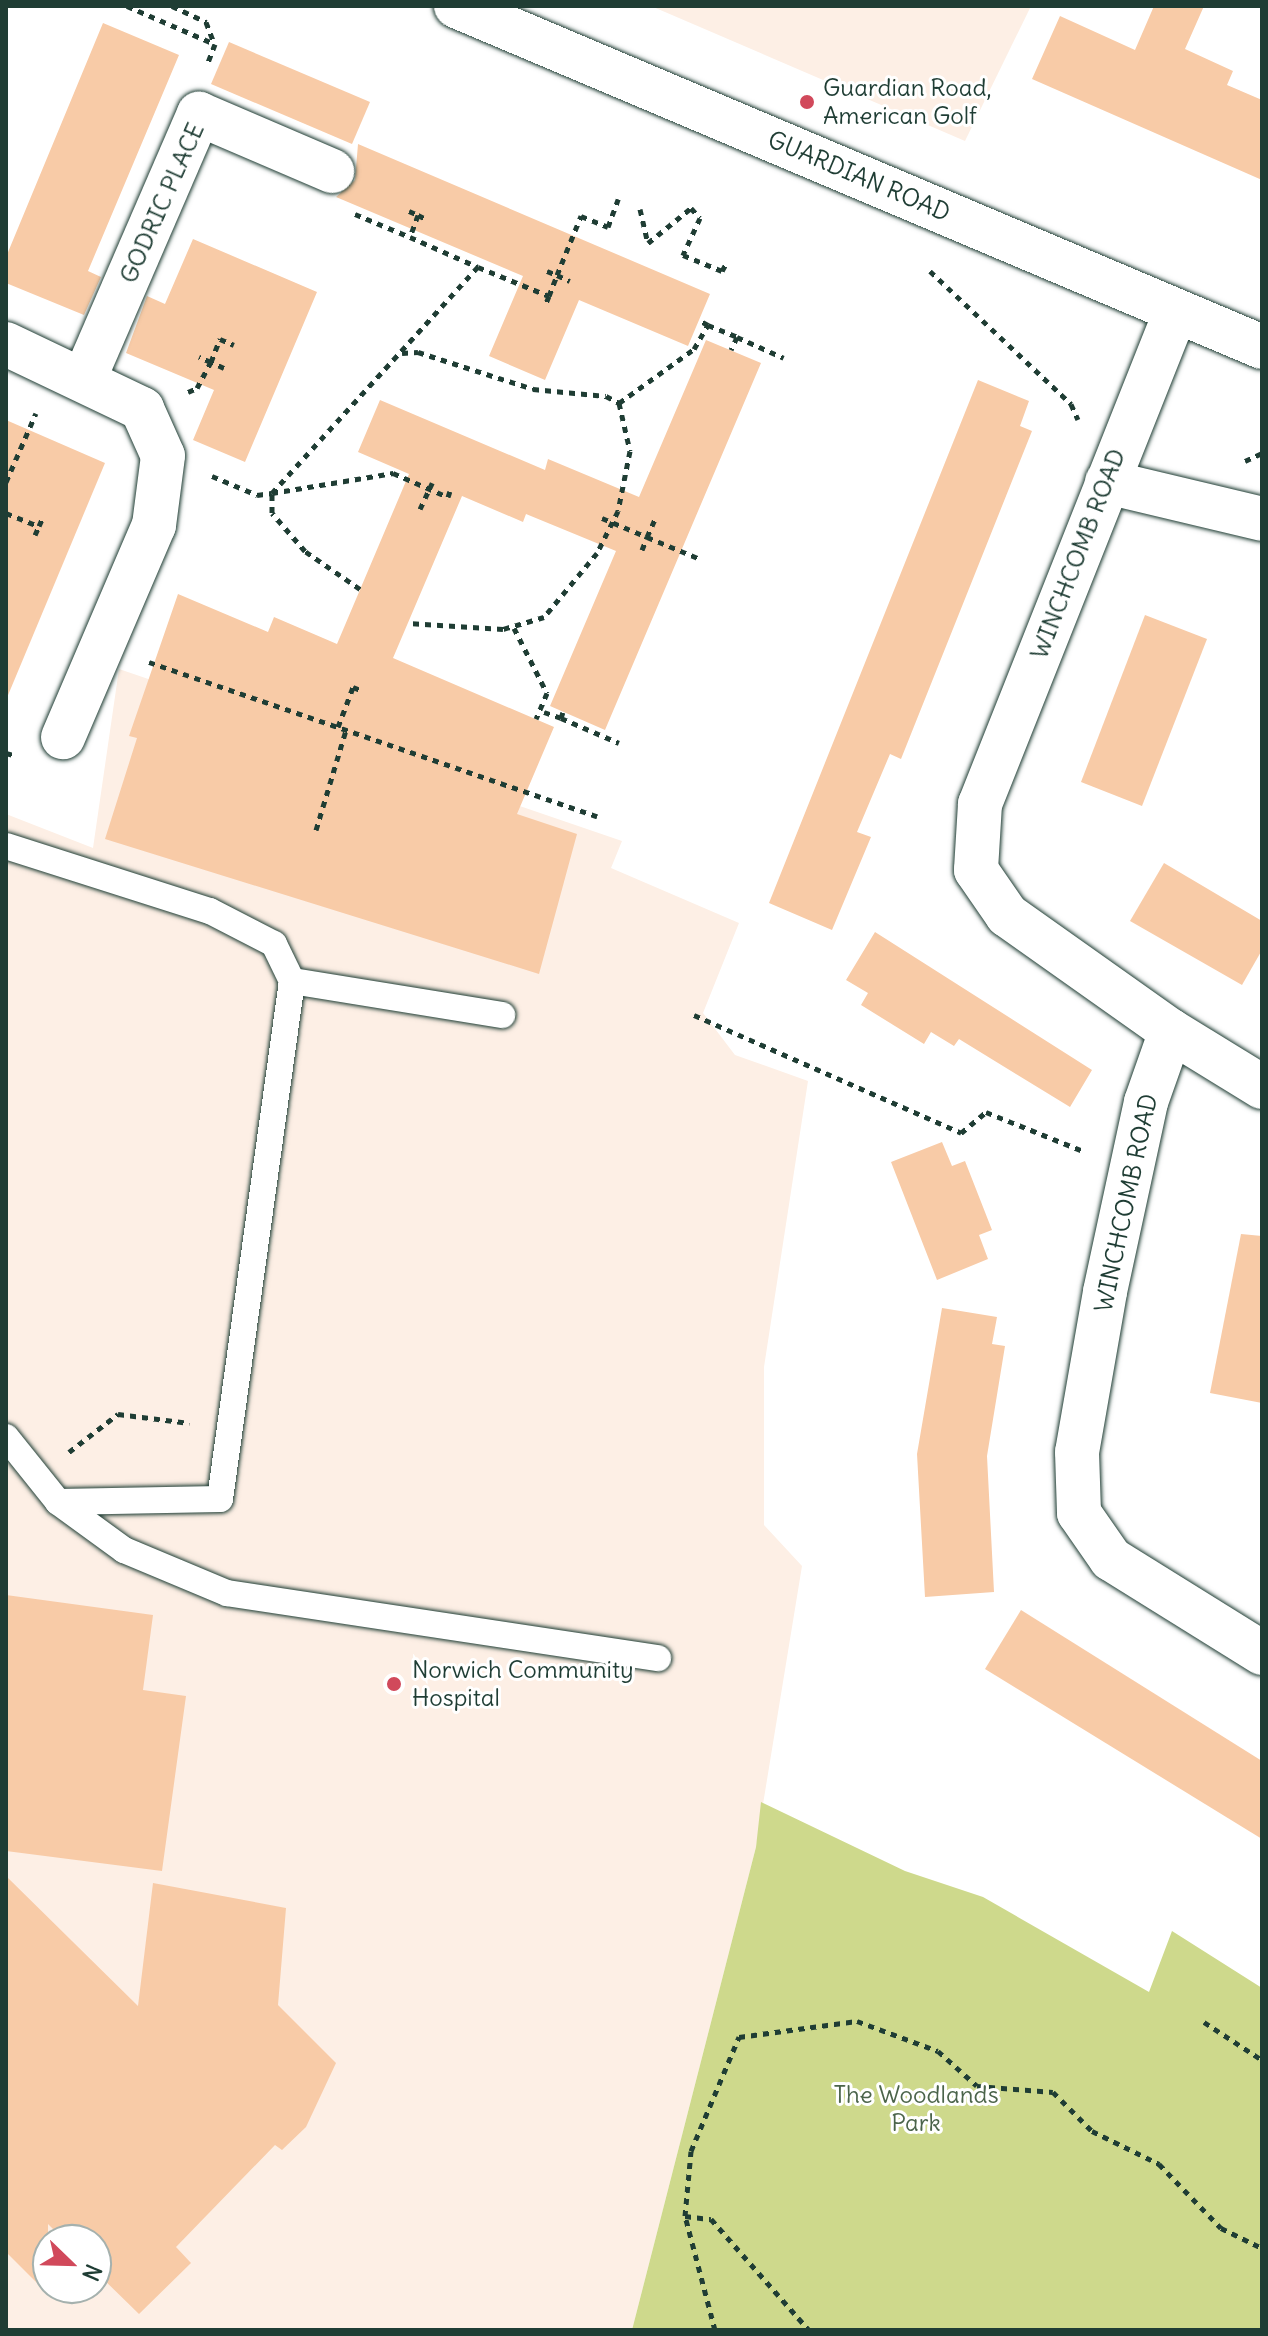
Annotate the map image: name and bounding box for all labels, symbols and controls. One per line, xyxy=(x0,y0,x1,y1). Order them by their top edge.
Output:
place label: Guardian Road, American Golf xyxy=(823,74,992,130)
marker: Guardian Road, American Golf xyxy=(798,93,816,111)
street label: GODRIC PLACE xyxy=(114,118,210,288)
street label: GUARDIAN ROAD xyxy=(764,125,954,227)
street label: WINCHCOMB ROAD xyxy=(1025,445,1131,663)
street label: WINCHCOMB ROAD xyxy=(1089,1091,1163,1315)
place label: Norwich Community Hospital xyxy=(412,1656,634,1712)
marker: Norwich Community Hospital xyxy=(383,1673,405,1695)
park label: The Woodlands Park xyxy=(833,2081,999,2137)
north arrow xyxy=(32,2224,112,2304)
text: N xyxy=(76,2260,108,2285)

